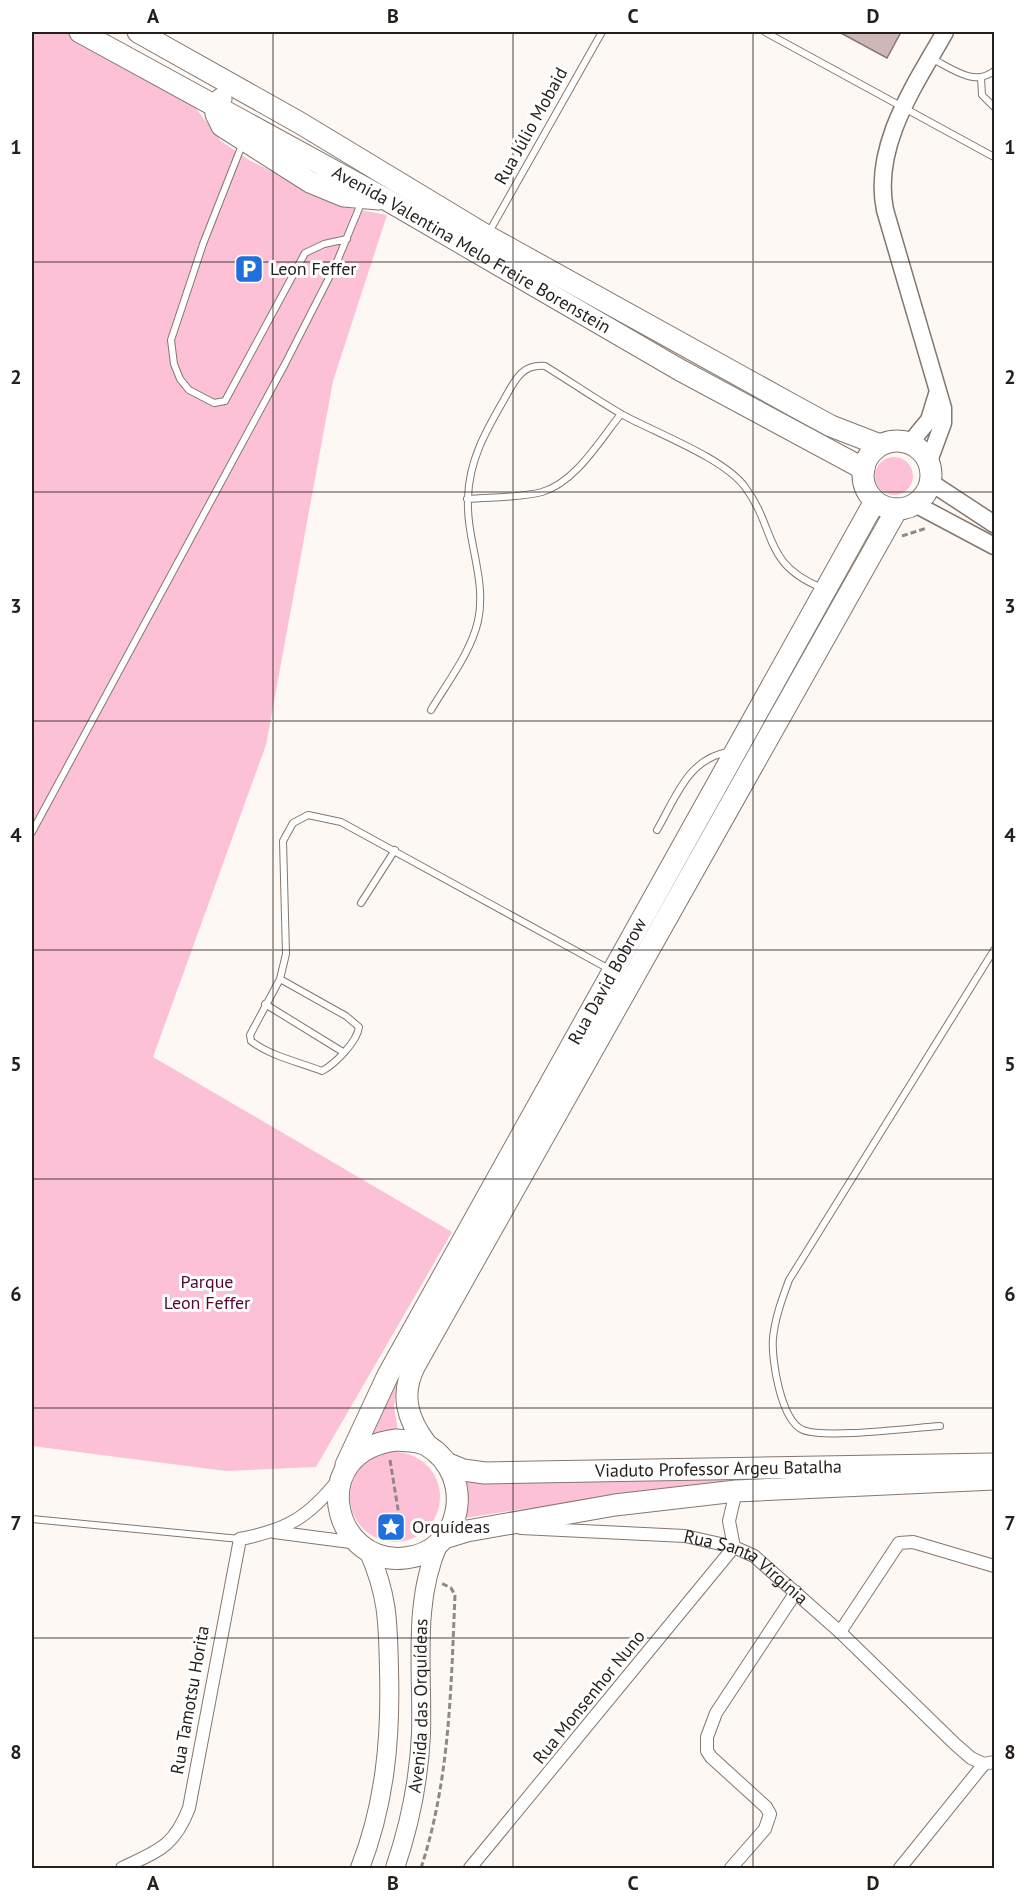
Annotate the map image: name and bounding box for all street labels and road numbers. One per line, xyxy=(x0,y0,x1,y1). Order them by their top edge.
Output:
street label: Rua Júlio Mobaid xyxy=(489,63,572,188)
street label: Avenida Valentina Melo Freire Borenstein xyxy=(328,160,615,338)
street label: Rua David Bobrow xyxy=(562,913,652,1048)
street label: Viaduto Professor Argeu Batalha xyxy=(594,1455,842,1482)
street label: Rua Santa Virgínia xyxy=(682,1524,813,1609)
street label: Avenida das Orquídeas xyxy=(402,1618,432,1795)
street label: Rua Tamotsu Horita xyxy=(165,1624,214,1776)
street label: Rua Monsenhor Nuno xyxy=(527,1625,650,1768)

